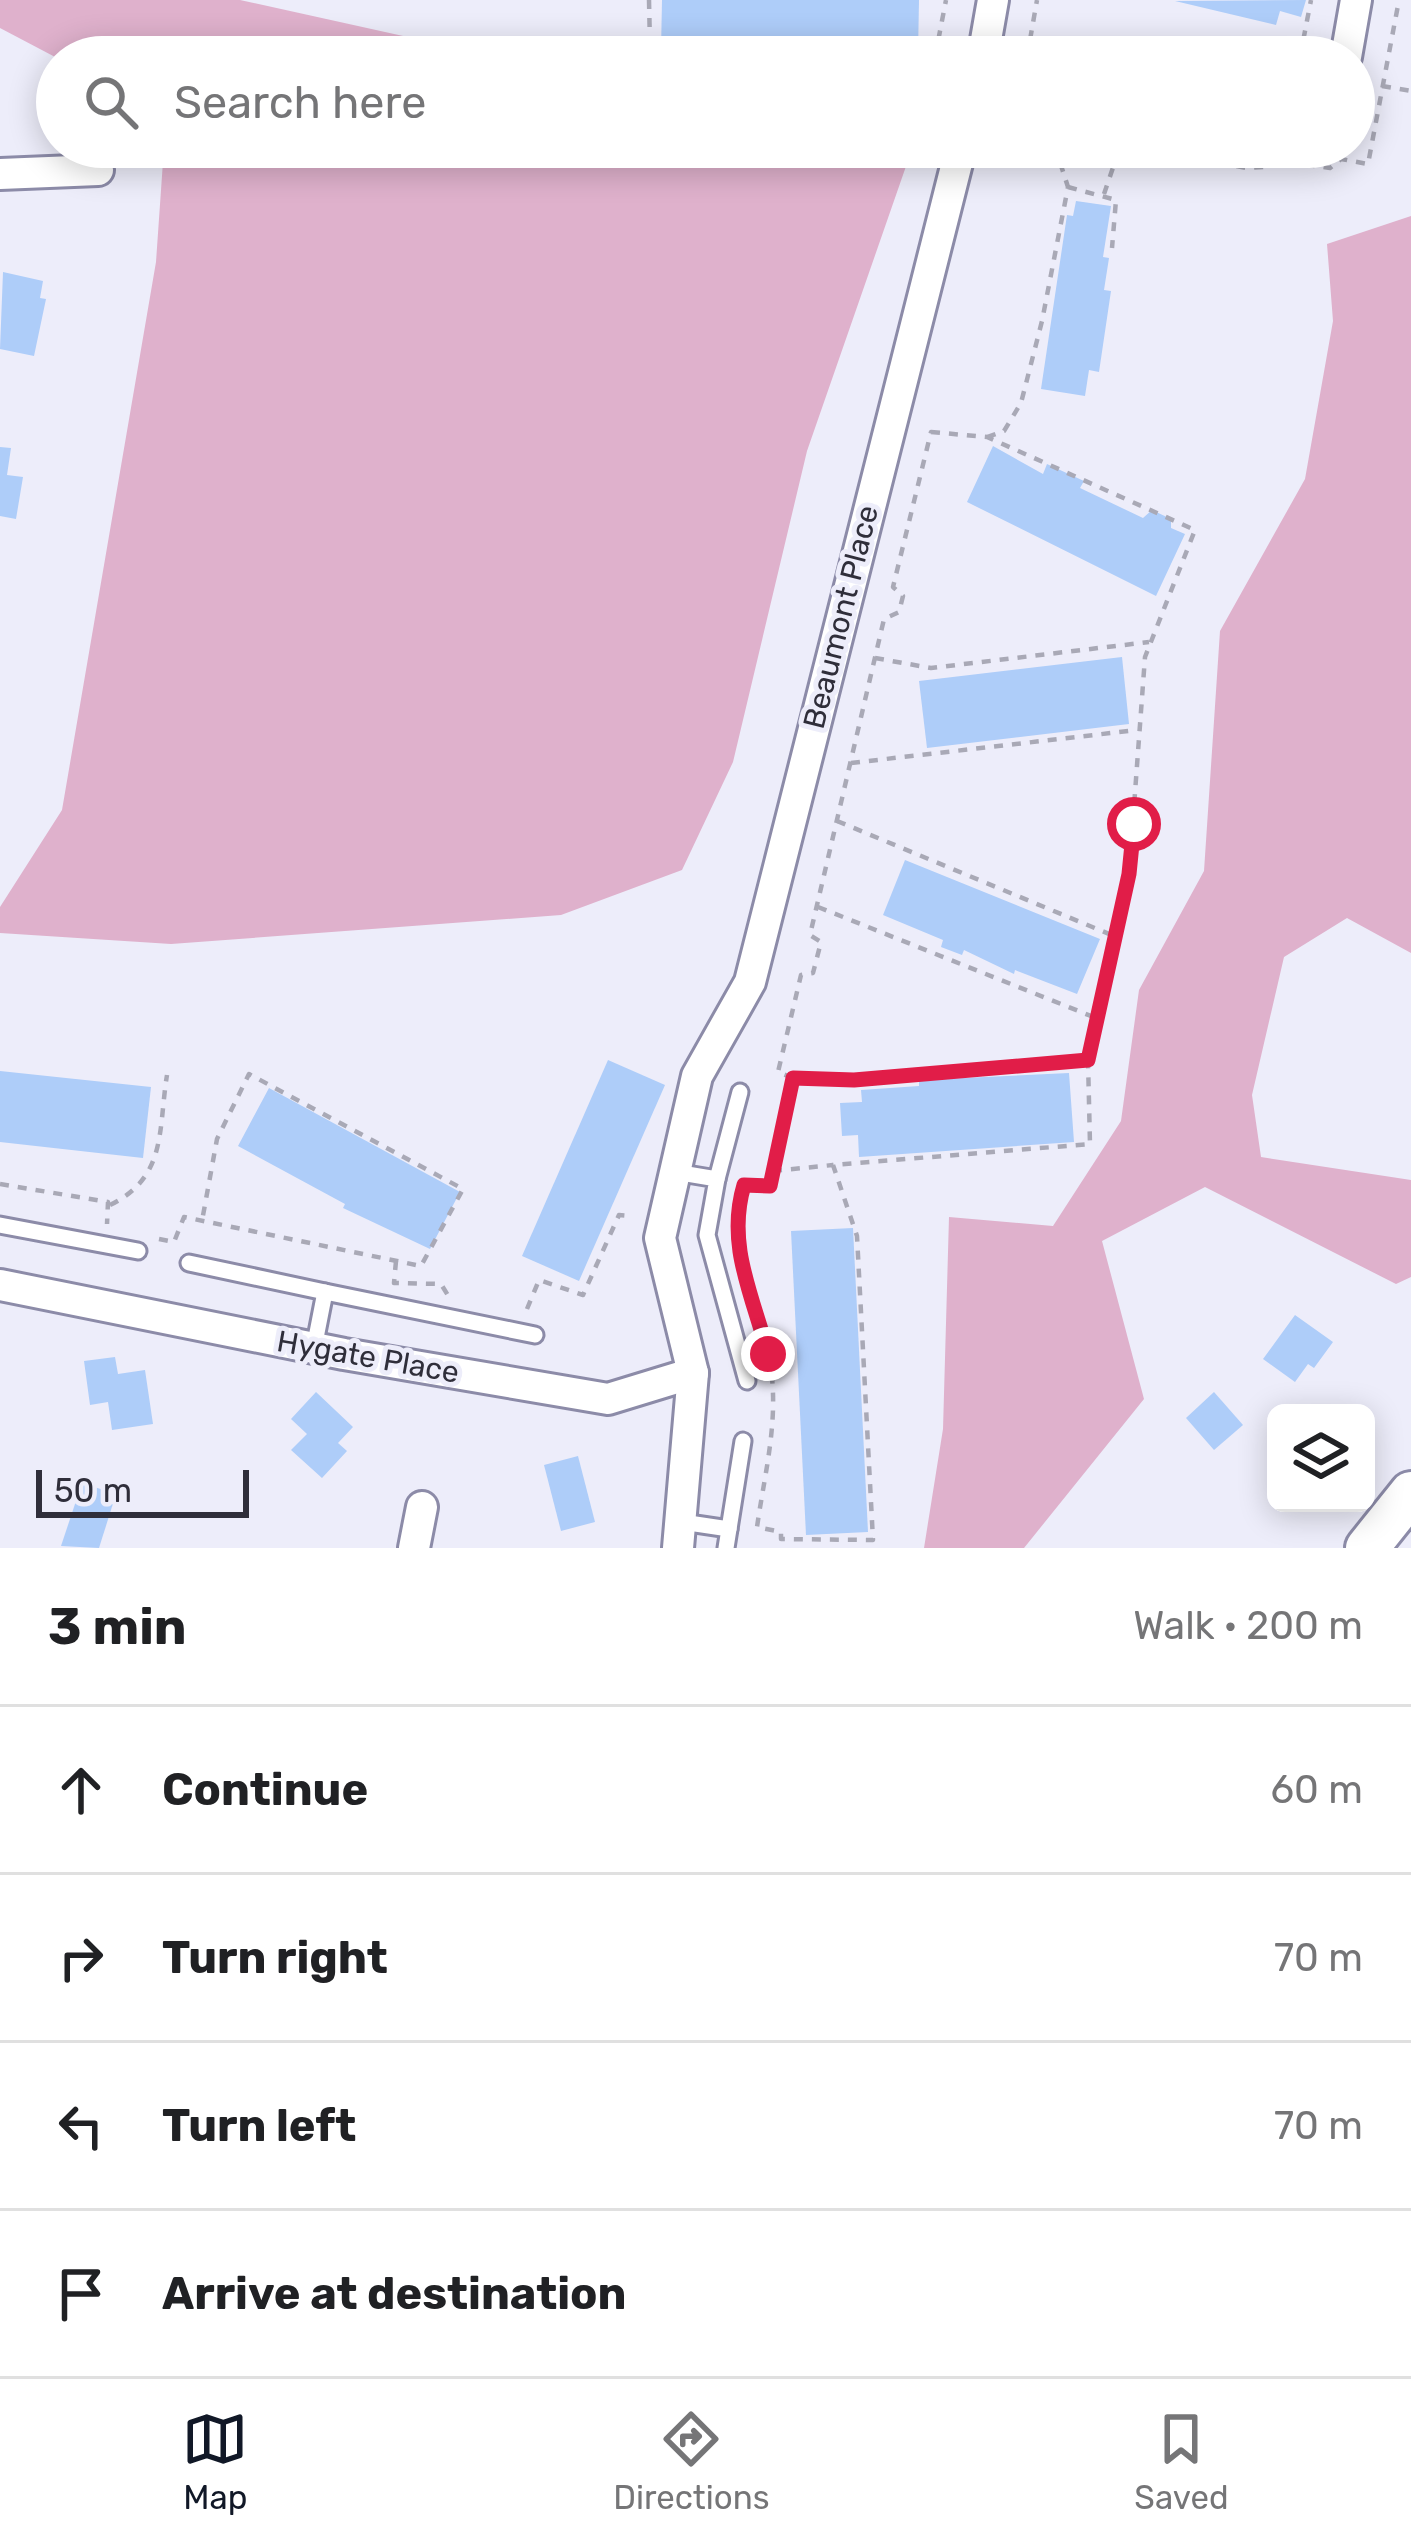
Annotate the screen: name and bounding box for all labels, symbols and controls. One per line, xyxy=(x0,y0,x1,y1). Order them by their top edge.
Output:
search box xyxy=(36,36,1375,168)
icon: search xyxy=(78,69,144,135)
text: Search here xyxy=(174,76,426,129)
street label: Beaumont Place xyxy=(796,502,886,732)
route start xyxy=(1107,797,1161,851)
street label: Hygate Place xyxy=(274,1323,462,1391)
route end xyxy=(741,1327,795,1381)
map controls xyxy=(1267,1404,1375,1512)
button: layers xyxy=(1267,1404,1375,1512)
scale bar xyxy=(36,1464,249,1517)
text: 50 m xyxy=(54,1471,132,1510)
text: 3 min xyxy=(48,1596,187,1657)
text: Walk · 200 m xyxy=(1133,1603,1363,1649)
icon: ahead xyxy=(48,1757,114,1823)
text: Continue xyxy=(162,1763,368,1816)
text: 60 m xyxy=(1270,1767,1363,1813)
icon: right xyxy=(48,1925,114,1991)
text: Turn right xyxy=(162,1931,388,1984)
text: 70 m xyxy=(1274,1935,1363,1981)
icon: left xyxy=(48,2093,114,2159)
text: Turn left xyxy=(162,2099,356,2152)
text: 70 m xyxy=(1274,2103,1363,2149)
icon: arrive xyxy=(48,2261,114,2327)
text: Arrive at destination xyxy=(162,2267,627,2320)
tab: Map xyxy=(182,2406,248,2517)
tab: Directions xyxy=(613,2406,770,2517)
tab: Saved xyxy=(1134,2406,1229,2517)

